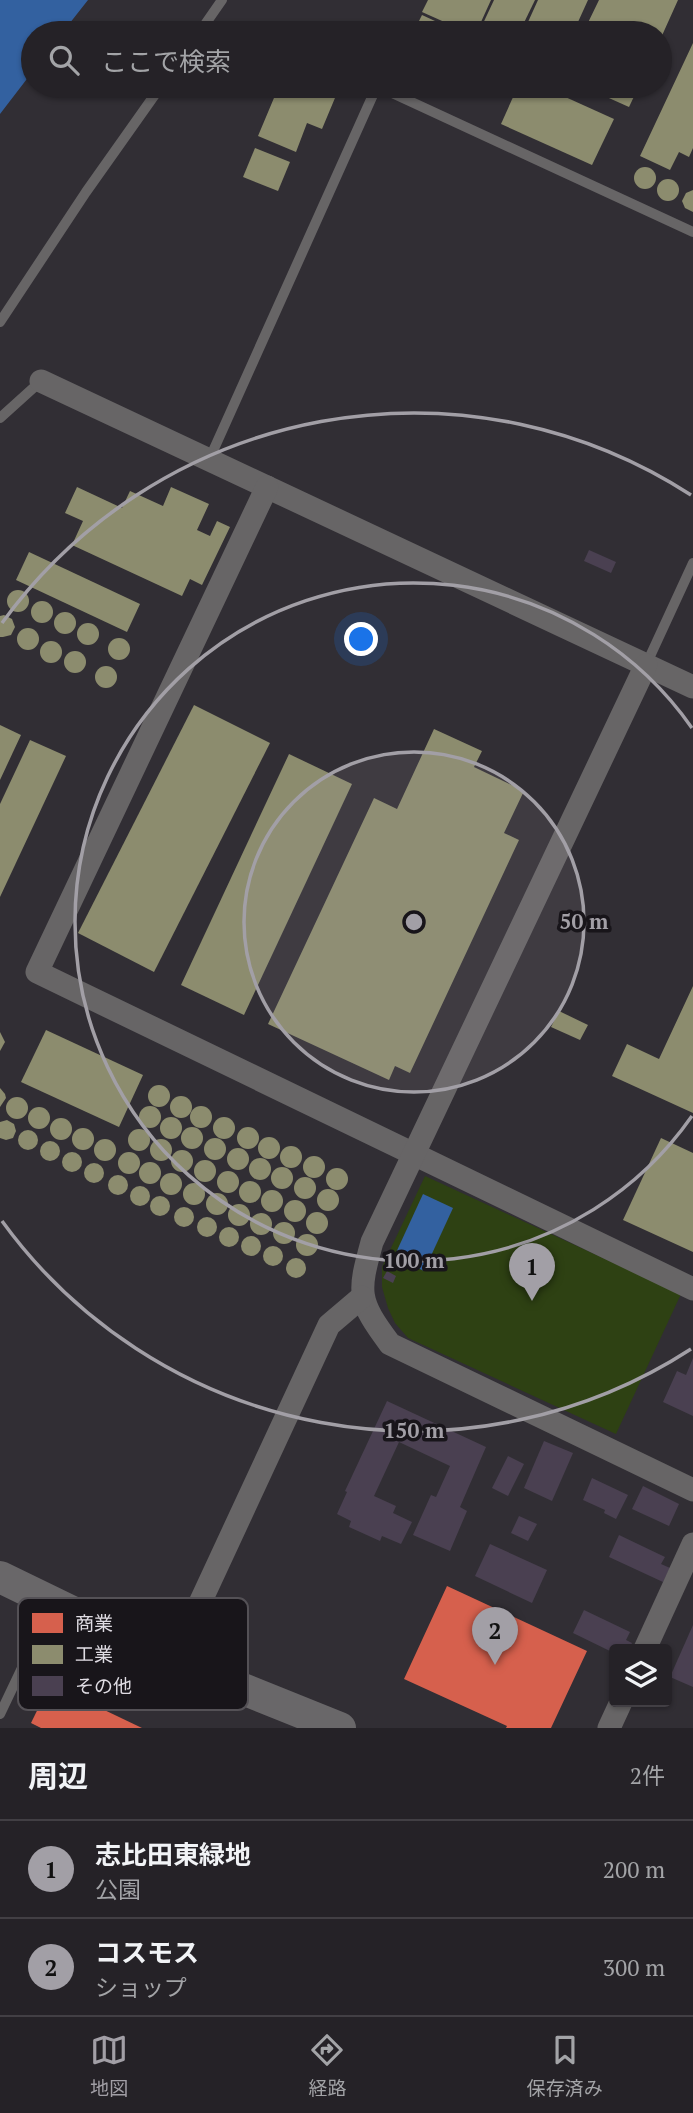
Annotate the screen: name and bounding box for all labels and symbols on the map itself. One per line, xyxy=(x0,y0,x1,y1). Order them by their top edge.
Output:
your location xyxy=(344,622,378,656)
text: 50 m xyxy=(560,907,609,935)
centre of rings xyxy=(402,910,426,934)
pin: 1 xyxy=(509,1243,555,1301)
text: 100 m xyxy=(384,1246,445,1274)
text: 150 m xyxy=(384,1416,445,1444)
legend xyxy=(18,1598,248,1710)
pin: 2 xyxy=(472,1607,518,1665)
text: 商業 xyxy=(75,1610,113,1635)
text: 工業 xyxy=(75,1641,113,1666)
text: その他 xyxy=(75,1673,132,1698)

